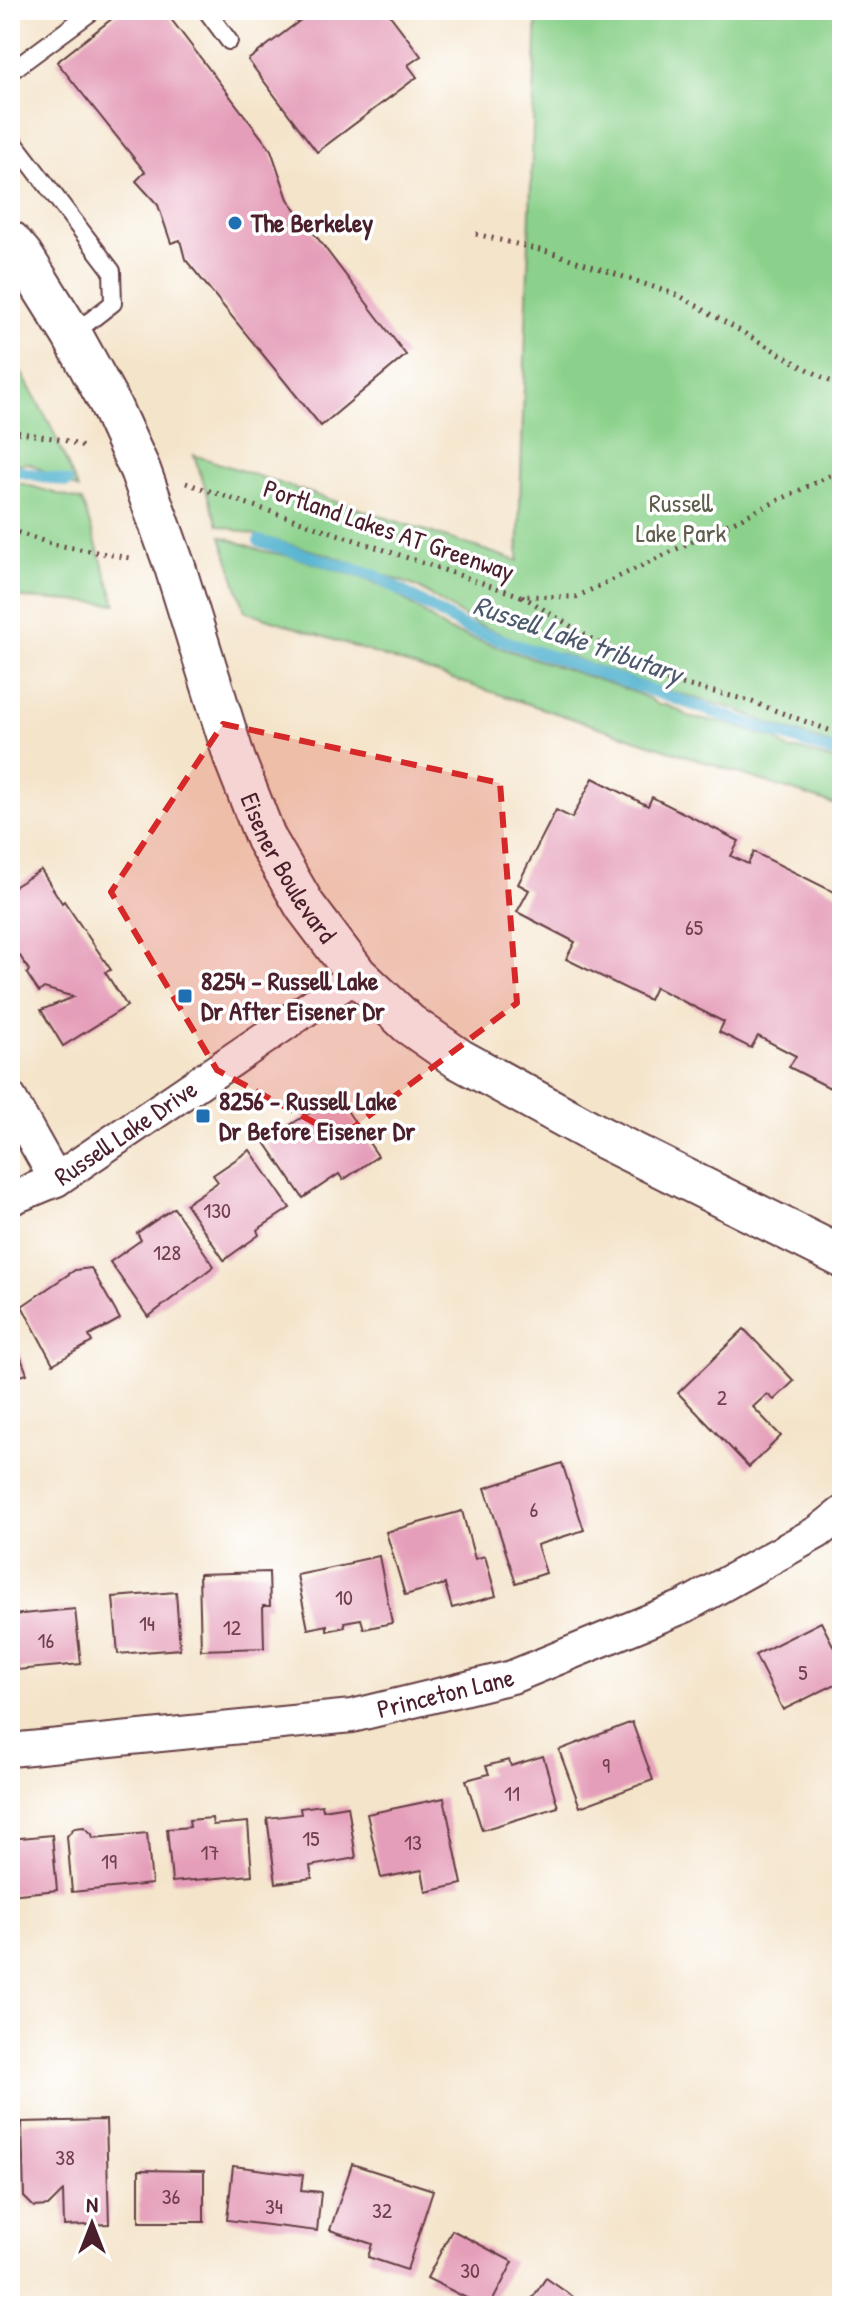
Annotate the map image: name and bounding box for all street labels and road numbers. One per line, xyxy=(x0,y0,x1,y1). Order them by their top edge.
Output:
street label: Portland Lakes AT Greenway xyxy=(259,470,519,589)
street label: Eisener Boulevard xyxy=(233,788,345,950)
street label: Russell Lake Drive xyxy=(47,1071,204,1193)
street label: Princeton Lane xyxy=(373,1659,518,1726)

